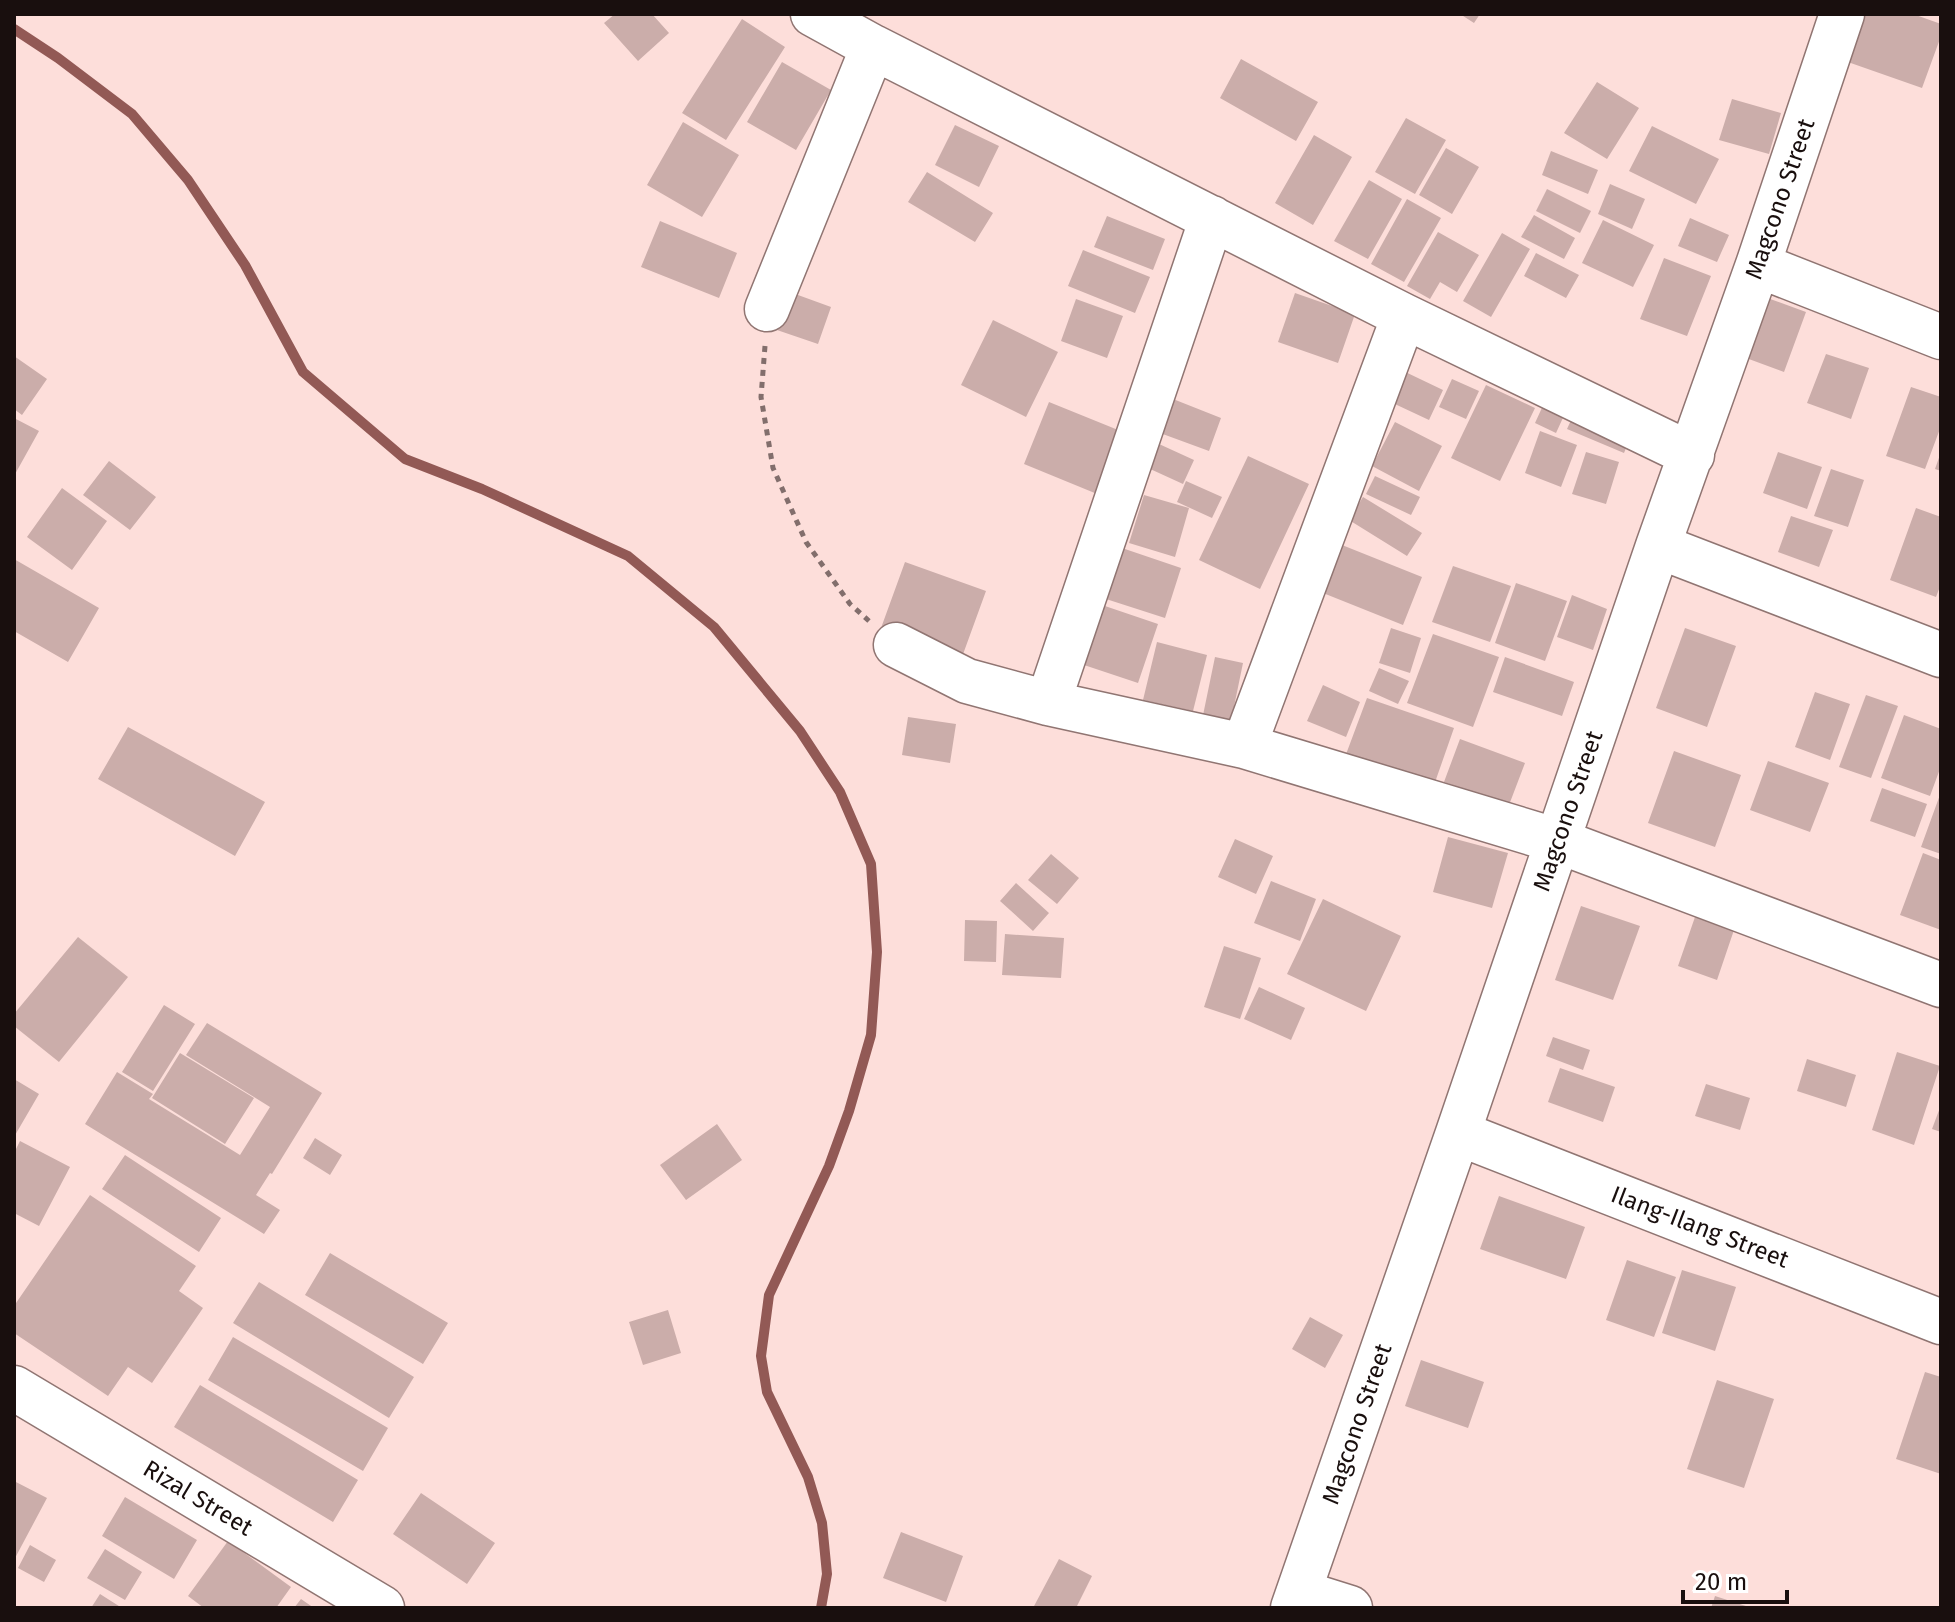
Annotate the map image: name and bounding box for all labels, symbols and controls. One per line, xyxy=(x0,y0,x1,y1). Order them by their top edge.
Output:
street label: Magcono Street xyxy=(1739,115,1821,283)
street label: Magcono Street xyxy=(1527,727,1609,895)
street label: Ilang-Ilang Street xyxy=(1607,1180,1793,1274)
street label: Magcono Street xyxy=(1316,1340,1398,1508)
street label: Rizal Street xyxy=(138,1454,258,1542)
scale bar xyxy=(1683,1554,1787,1604)
text: 20 m xyxy=(1695,1568,1747,1596)

